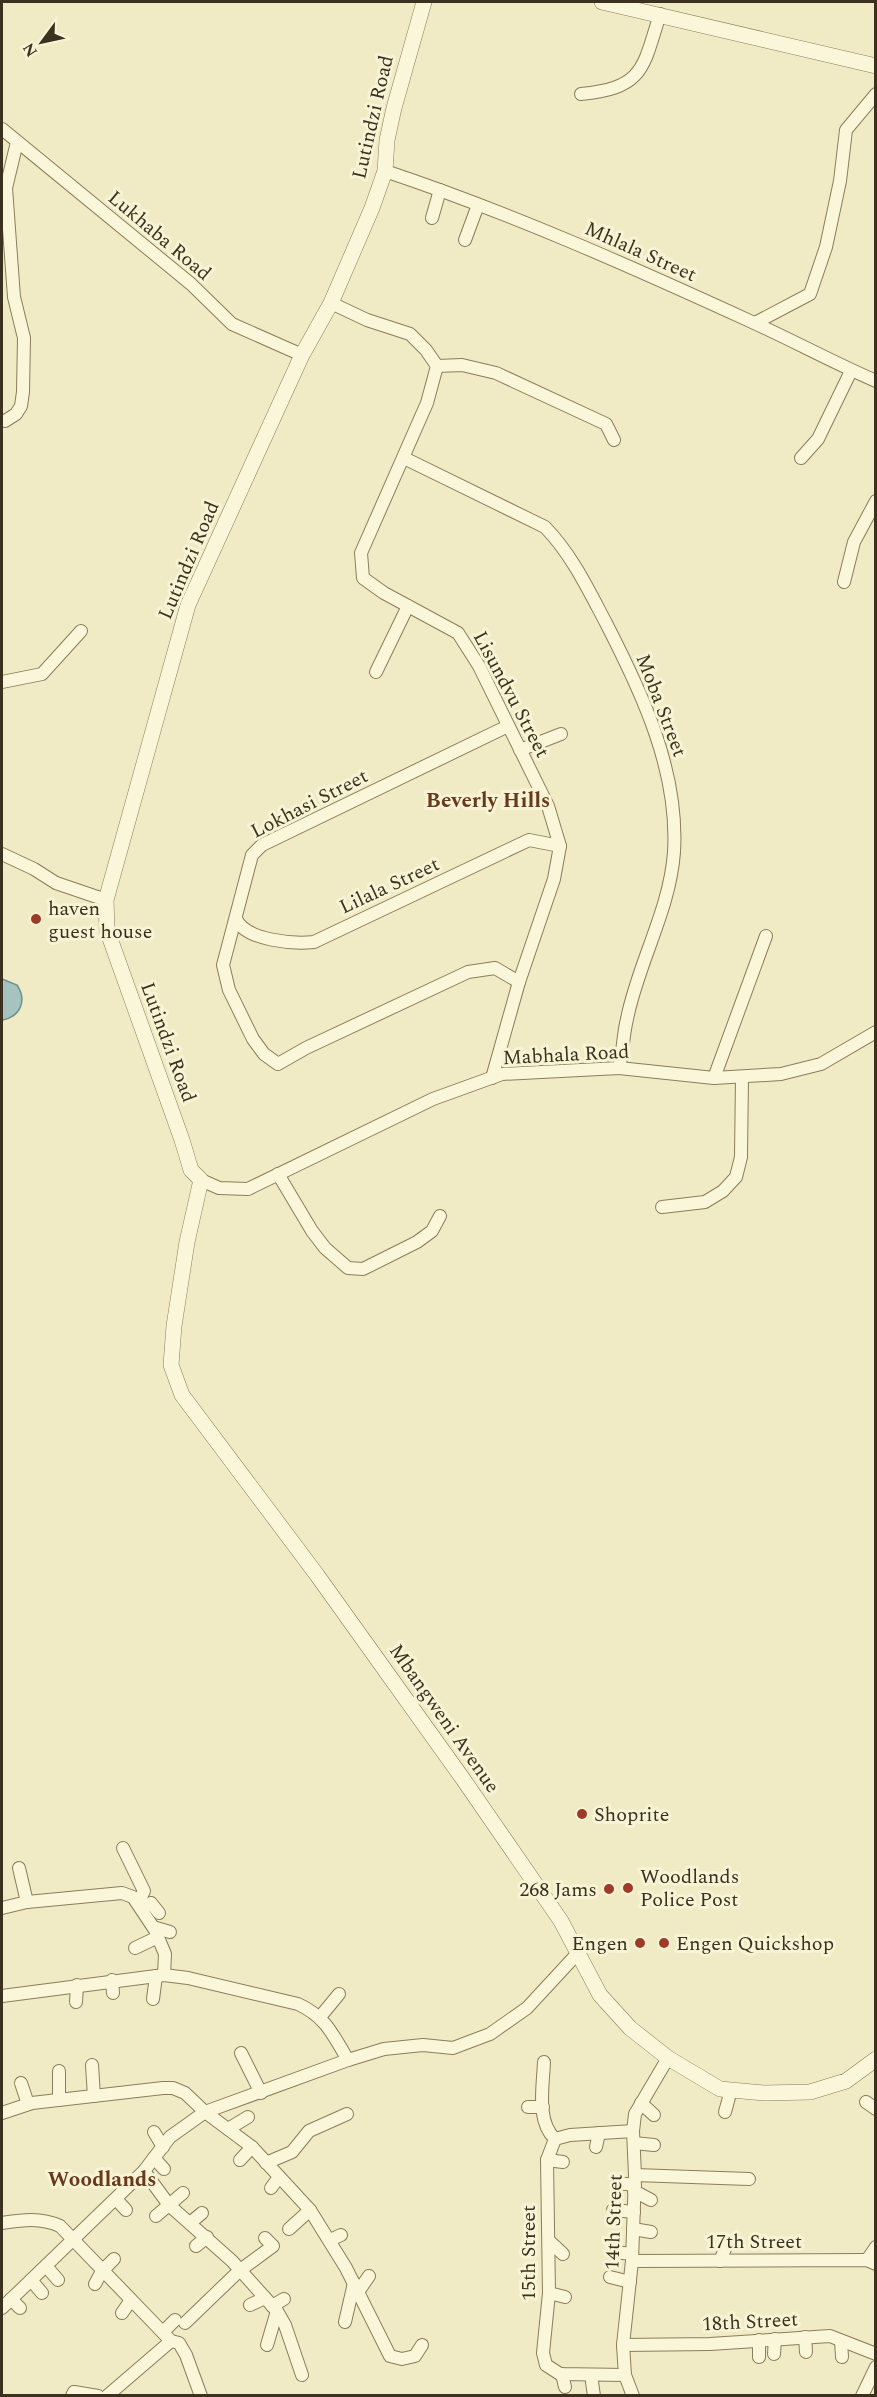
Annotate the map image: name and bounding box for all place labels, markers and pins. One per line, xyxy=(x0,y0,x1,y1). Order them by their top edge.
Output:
place label: haven guest house xyxy=(48,894,152,947)
marker: haven guest house xyxy=(29,912,43,926)
place label: Shoprite xyxy=(594,1800,669,1830)
marker: Shoprite xyxy=(575,1807,589,1821)
place label: Woodlands Police Post xyxy=(640,1862,739,1915)
place label: 268 Jams xyxy=(519,1875,597,1905)
marker: Woodlands Police Post xyxy=(621,1881,635,1895)
marker: 268 Jams xyxy=(602,1882,616,1896)
place label: Engen xyxy=(571,1929,628,1959)
place label: Engen Quickshop xyxy=(676,1929,834,1959)
marker: Engen xyxy=(633,1936,647,1950)
marker: Engen Quickshop xyxy=(657,1936,671,1950)

